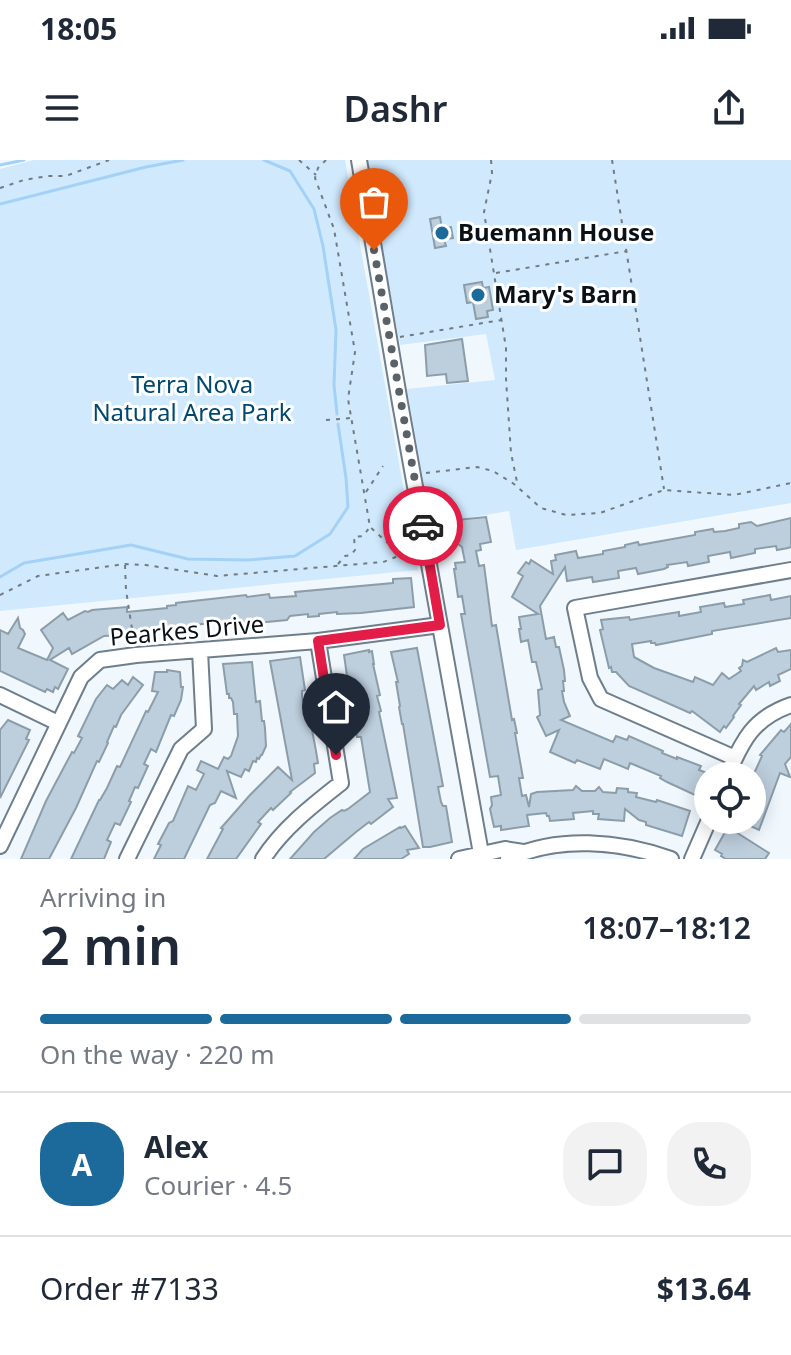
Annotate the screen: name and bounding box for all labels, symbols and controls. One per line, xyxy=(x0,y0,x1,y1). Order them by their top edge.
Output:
text: 18:05 xyxy=(40,8,117,49)
text: Dashr xyxy=(344,84,447,133)
icon: menu xyxy=(40,86,84,130)
icon: share xyxy=(707,86,751,130)
pin xyxy=(340,168,408,250)
icon: bag xyxy=(352,180,396,224)
place label: Buemann House xyxy=(458,215,654,248)
marker: Buemann House xyxy=(433,224,451,242)
place label: Mary's Barn xyxy=(494,277,637,310)
marker: Mary's Barn xyxy=(469,286,487,304)
park label: Terra Nova Natural Area Park xyxy=(92,367,292,428)
courier xyxy=(383,486,463,566)
icon: car xyxy=(401,504,445,548)
street label: Pearkes Drive xyxy=(108,606,265,653)
pin xyxy=(302,673,370,755)
icon: home xyxy=(314,685,358,729)
map controls xyxy=(694,762,766,834)
button: locate xyxy=(694,762,766,834)
text: Arriving in xyxy=(40,879,166,915)
text: 18:07–18:12 xyxy=(582,907,751,948)
text: 2 min xyxy=(40,909,181,980)
text: On the way · 220 m xyxy=(40,1036,274,1072)
button: chat xyxy=(563,1122,647,1206)
button: phone xyxy=(667,1122,751,1206)
text: Alex xyxy=(144,1126,208,1167)
text: A xyxy=(72,1144,92,1185)
text: Courier · 4.5 xyxy=(144,1167,292,1203)
text: Order #7133 xyxy=(40,1268,219,1309)
text: $13.64 xyxy=(657,1268,751,1309)

